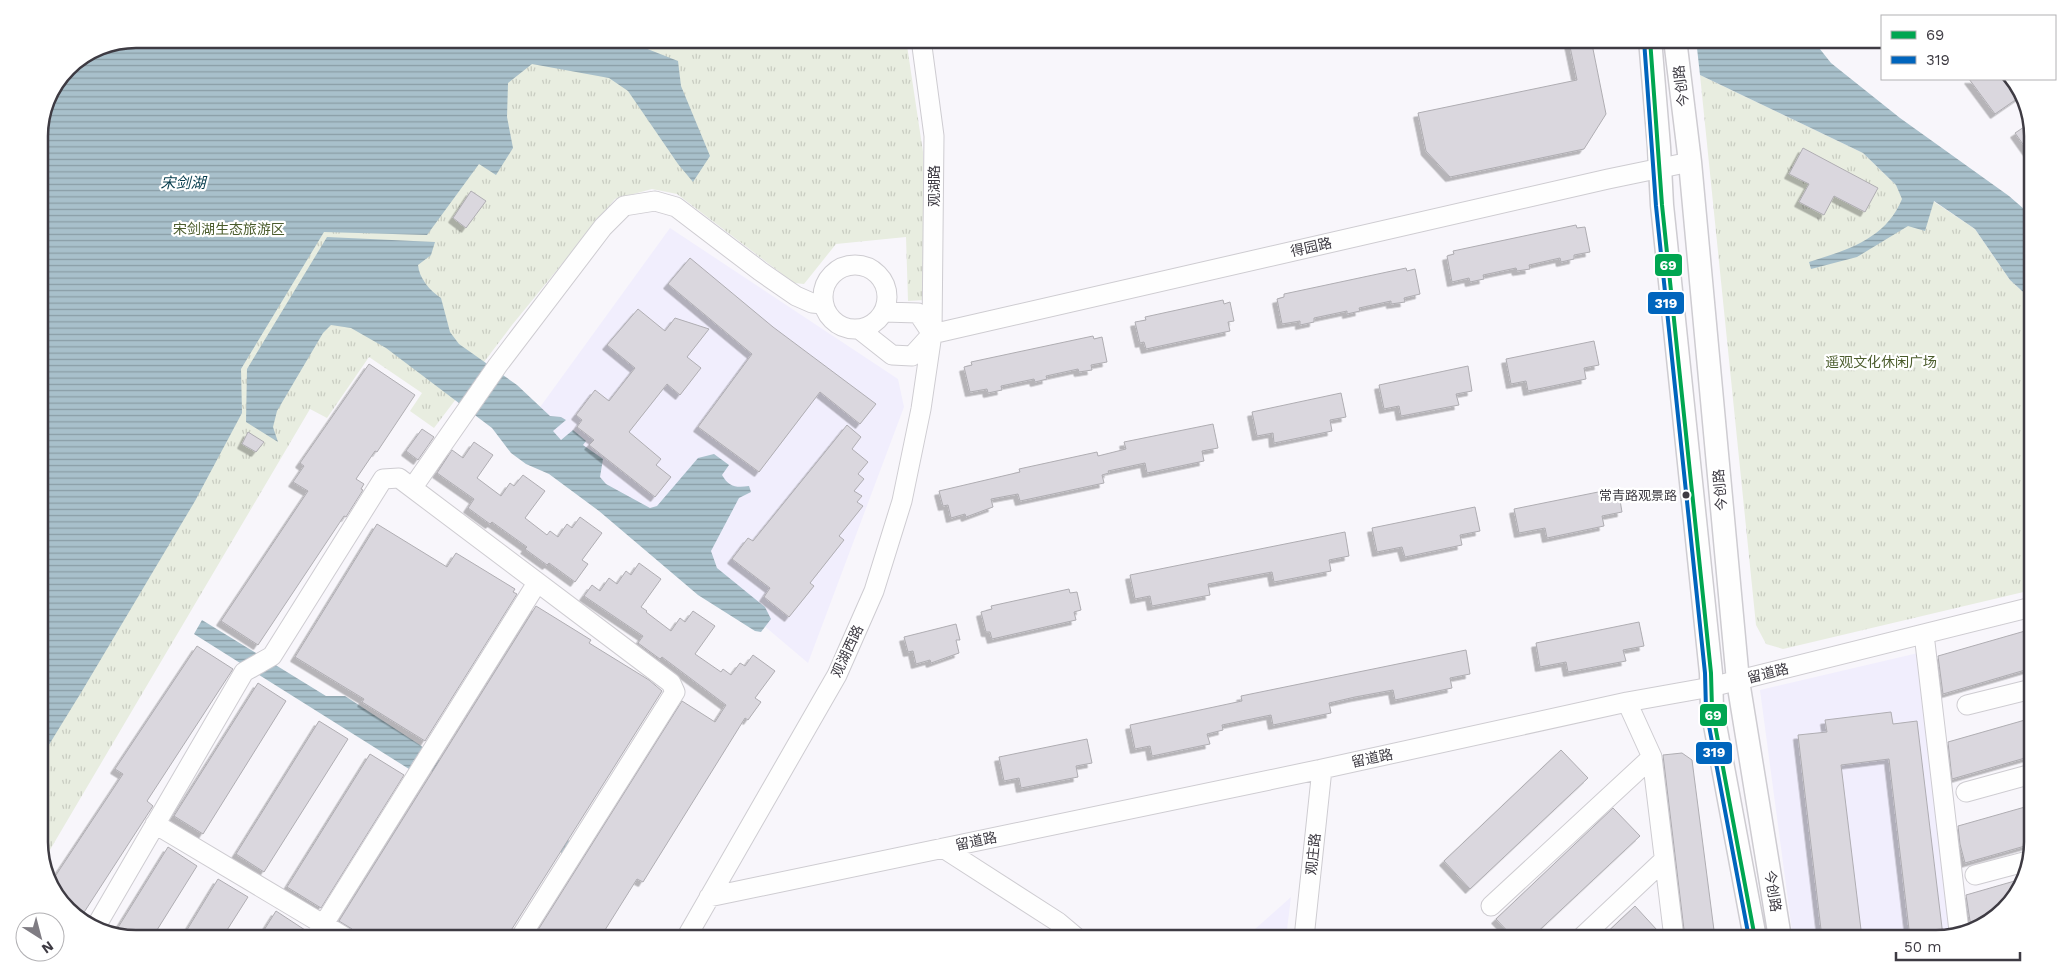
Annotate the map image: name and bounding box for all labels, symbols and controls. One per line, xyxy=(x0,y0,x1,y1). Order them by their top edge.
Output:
legend xyxy=(1881,15,2056,80)
text: 69 xyxy=(1926,26,1944,44)
text: 319 xyxy=(1926,51,1950,69)
street label: 今创路 xyxy=(1671,64,1691,108)
street label: 观湖路 xyxy=(926,165,942,207)
water label: 宋剑湖 xyxy=(160,174,207,192)
park label: 宋剑湖生态旅游区 xyxy=(173,221,285,237)
street label: 得园路 xyxy=(1289,234,1333,260)
line badge: 69 xyxy=(1654,253,1683,277)
text: 69 xyxy=(1659,257,1677,273)
line badge: 319 xyxy=(1647,291,1685,315)
text: 319 xyxy=(1655,295,1677,311)
park label: 遥观文化休闲广场 xyxy=(1825,354,1937,370)
street label: 今创路 xyxy=(1710,468,1730,512)
place label: 常青路观景路 xyxy=(1599,488,1677,503)
marker: 常青路观景路 xyxy=(1681,490,1691,500)
street label: 观湖西路 xyxy=(828,622,866,680)
street label: 留道路 xyxy=(1746,660,1790,686)
line badge: 69 xyxy=(1699,703,1728,727)
text: 69 xyxy=(1704,707,1722,723)
line badge: 319 xyxy=(1695,741,1733,765)
text: 319 xyxy=(1703,744,1725,760)
street label: 留道路 xyxy=(1350,746,1394,770)
street label: 留道路 xyxy=(954,829,998,853)
street label: 观庄路 xyxy=(1303,832,1323,876)
street label: 今创路 xyxy=(1762,869,1784,913)
north arrow xyxy=(15,912,65,962)
scale bar xyxy=(1896,930,2020,962)
text: N xyxy=(39,938,57,957)
text: 50 m xyxy=(1904,938,1941,956)

